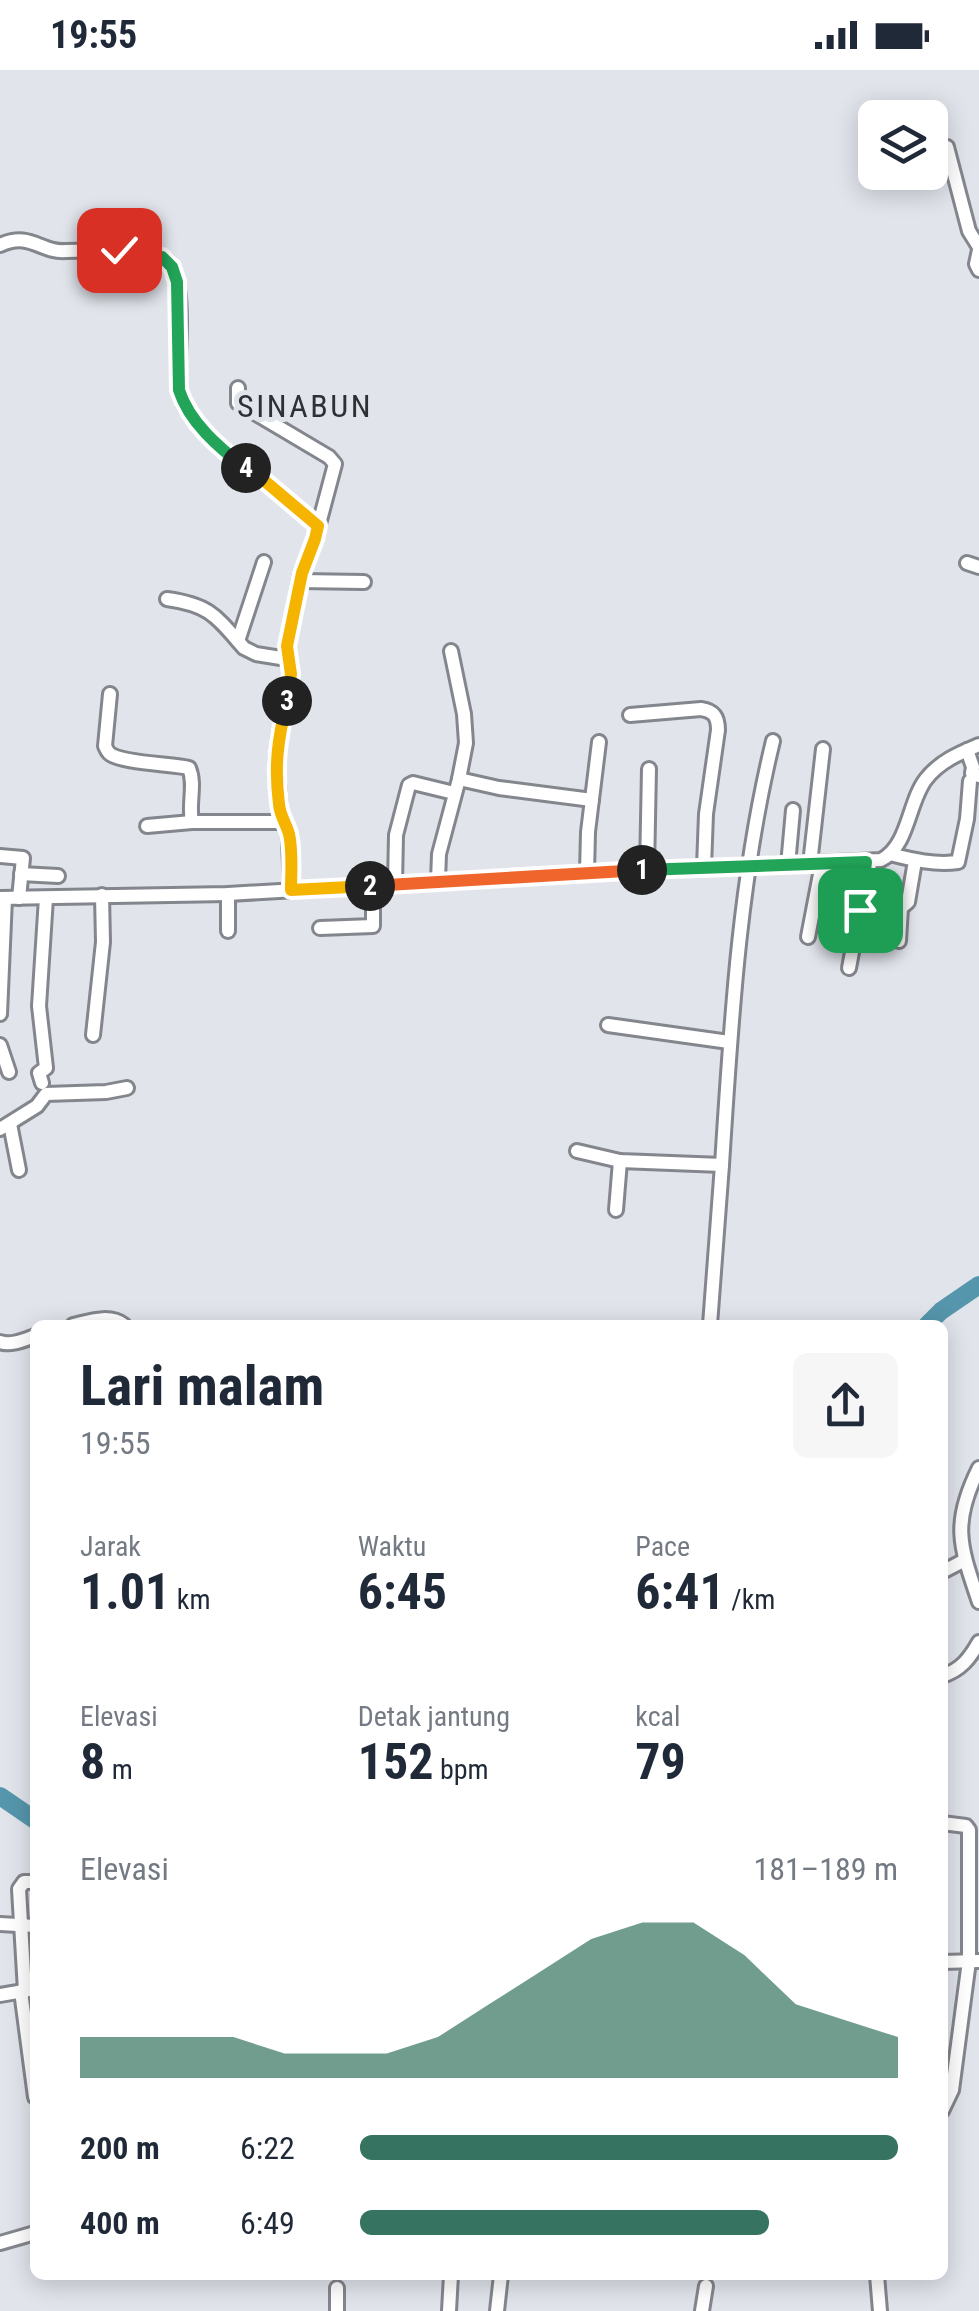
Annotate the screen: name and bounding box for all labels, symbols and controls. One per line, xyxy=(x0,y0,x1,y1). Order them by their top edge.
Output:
text: 19:55 xyxy=(50,13,137,57)
map controls xyxy=(858,100,948,190)
button: layers xyxy=(858,100,948,190)
pin xyxy=(77,208,162,293)
icon: check xyxy=(92,223,147,278)
district label: SINABUN xyxy=(237,387,373,425)
pin: 4 xyxy=(221,443,271,493)
text: 4 xyxy=(239,451,253,484)
pin: 3 xyxy=(262,676,312,726)
text: 3 xyxy=(280,684,294,717)
pin: 1 xyxy=(617,845,667,895)
text: 1 xyxy=(635,853,649,886)
pin: 2 xyxy=(345,861,395,911)
pin xyxy=(818,868,903,953)
text: 2 xyxy=(363,869,377,902)
icon: arrive xyxy=(833,883,888,938)
button: share xyxy=(793,1353,898,1458)
text: Lari malam xyxy=(80,1354,324,1418)
text: 19:55 xyxy=(80,1424,151,1462)
text: Jarak xyxy=(80,1530,141,1563)
text: Waktu xyxy=(358,1530,426,1563)
text: Pace xyxy=(635,1530,690,1563)
text: 1.01 xyxy=(80,1563,170,1621)
text: 6:45 xyxy=(358,1563,447,1621)
text: 6:41 xyxy=(635,1563,725,1621)
text: km xyxy=(170,1583,210,1616)
text: /km xyxy=(725,1583,775,1616)
text: Elevasi xyxy=(80,1700,158,1733)
text: Detak jantung xyxy=(358,1700,510,1733)
text: kcal xyxy=(635,1700,680,1733)
text: 8 xyxy=(80,1733,105,1791)
text: 152 xyxy=(358,1733,433,1791)
text: 79 xyxy=(635,1733,686,1791)
text: m xyxy=(105,1753,133,1786)
text: bpm xyxy=(433,1753,489,1786)
text: Elevasi xyxy=(80,1850,169,1888)
text: 181–189 m xyxy=(753,1850,898,1888)
text: 200 m xyxy=(80,2129,160,2167)
text: 6:22 xyxy=(240,2129,295,2167)
text: 400 m xyxy=(80,2204,160,2242)
text: 6:49 xyxy=(240,2204,295,2242)

